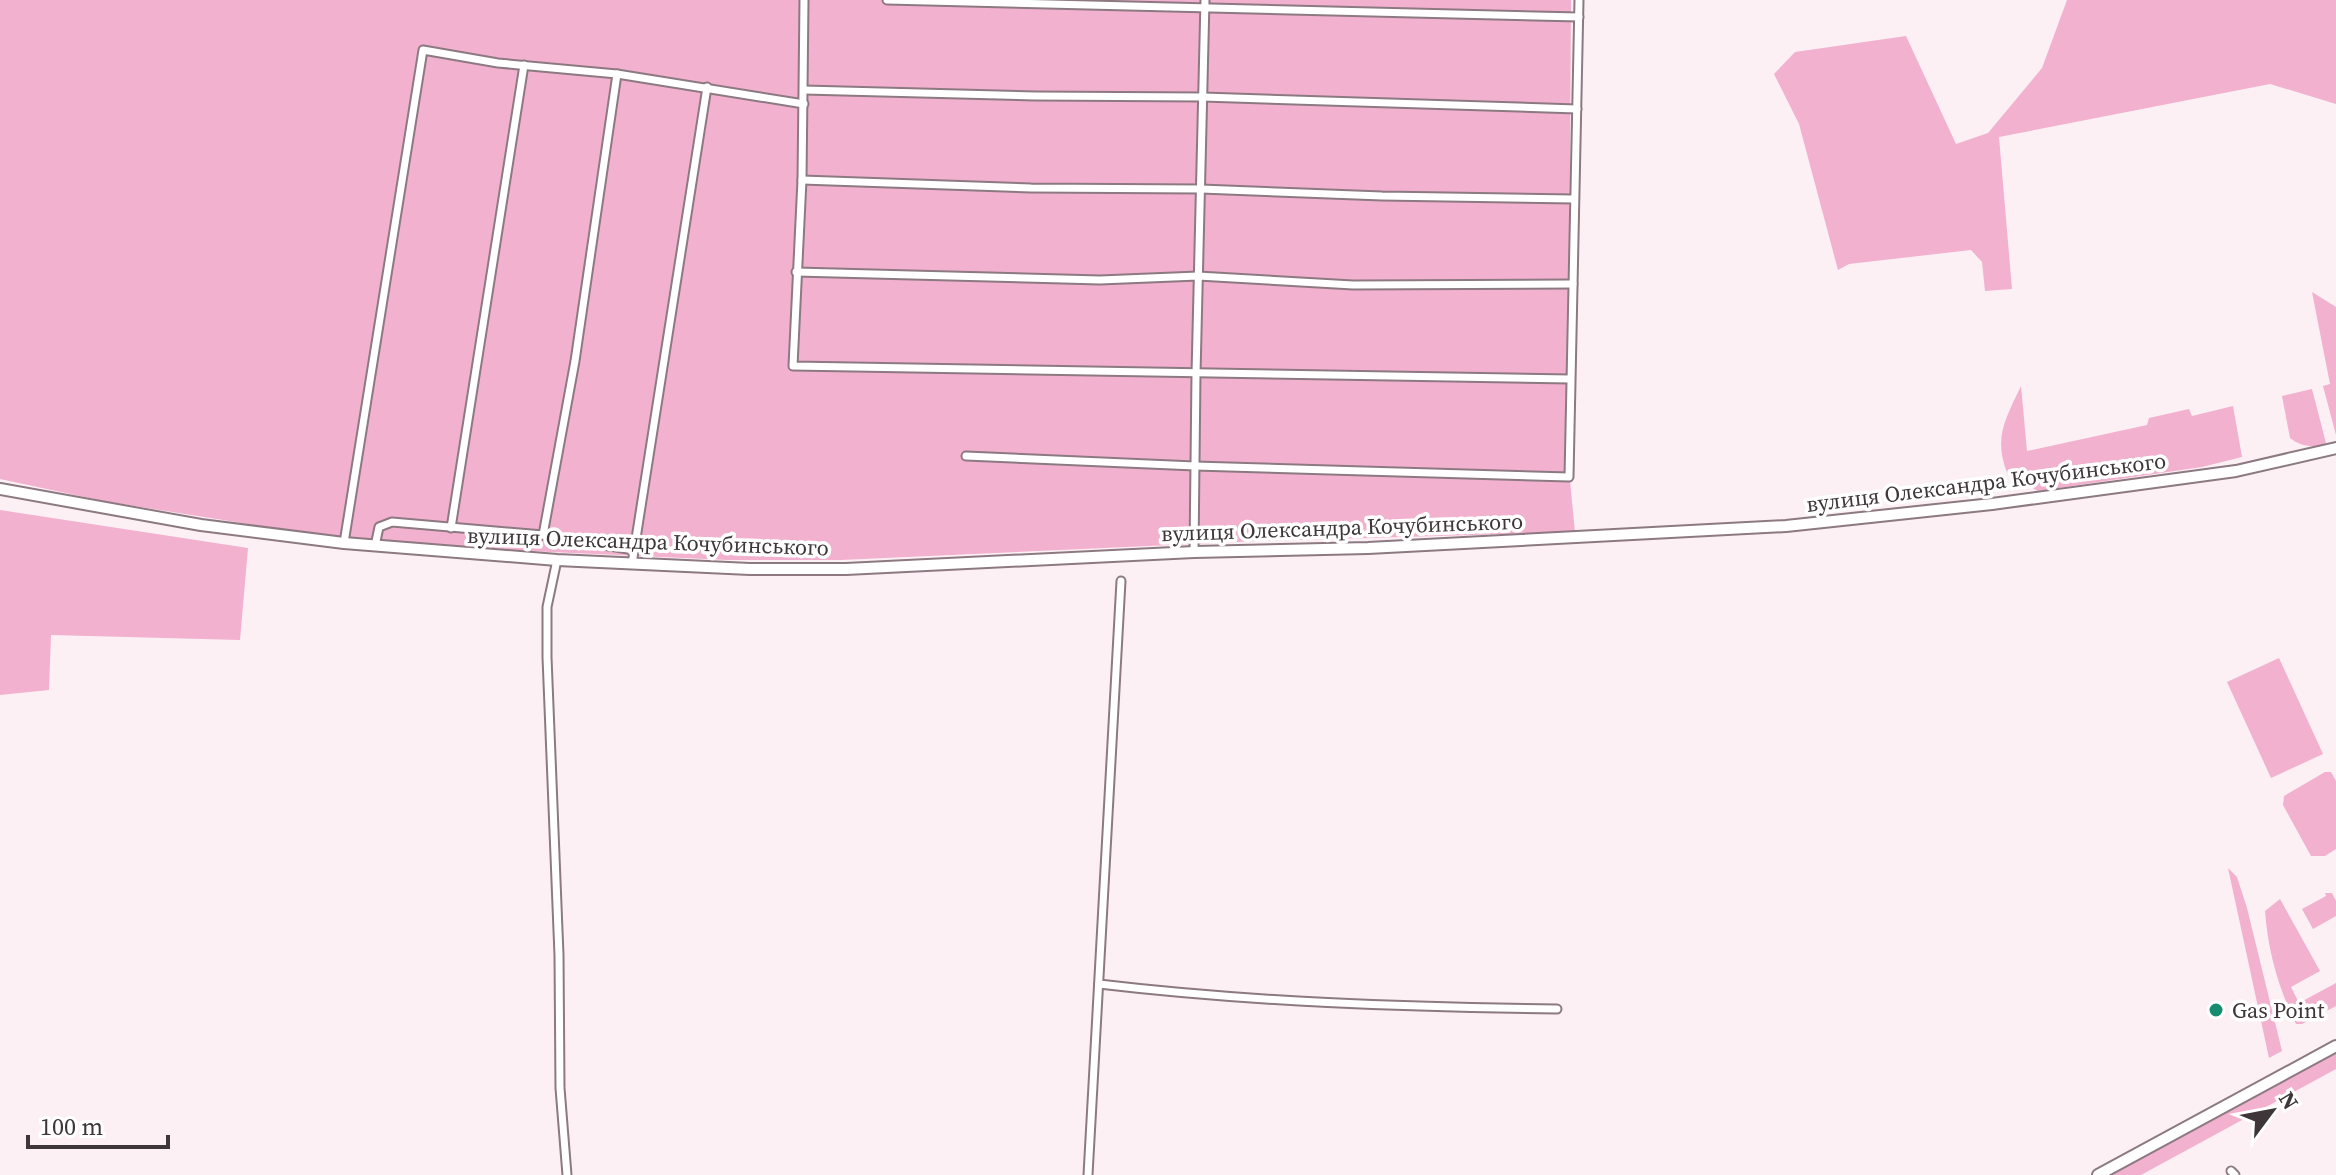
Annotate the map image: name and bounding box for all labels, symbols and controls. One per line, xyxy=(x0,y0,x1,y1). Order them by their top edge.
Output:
street label: вулиця Олександра Кочубинського xyxy=(1804,445,2168,519)
street label: вулиця Олександра Кочубинського xyxy=(1161,506,1523,548)
street label: вулиця Олександра Кочубинського xyxy=(467,520,829,562)
place label: Gas Point xyxy=(2232,995,2325,1025)
marker: Gas Point xyxy=(2207,1001,2225,1019)
north arrow xyxy=(2232,1071,2312,1151)
text: N xyxy=(2272,1086,2306,1115)
scale bar xyxy=(28,1099,168,1149)
text: 100 m xyxy=(40,1110,103,1143)

